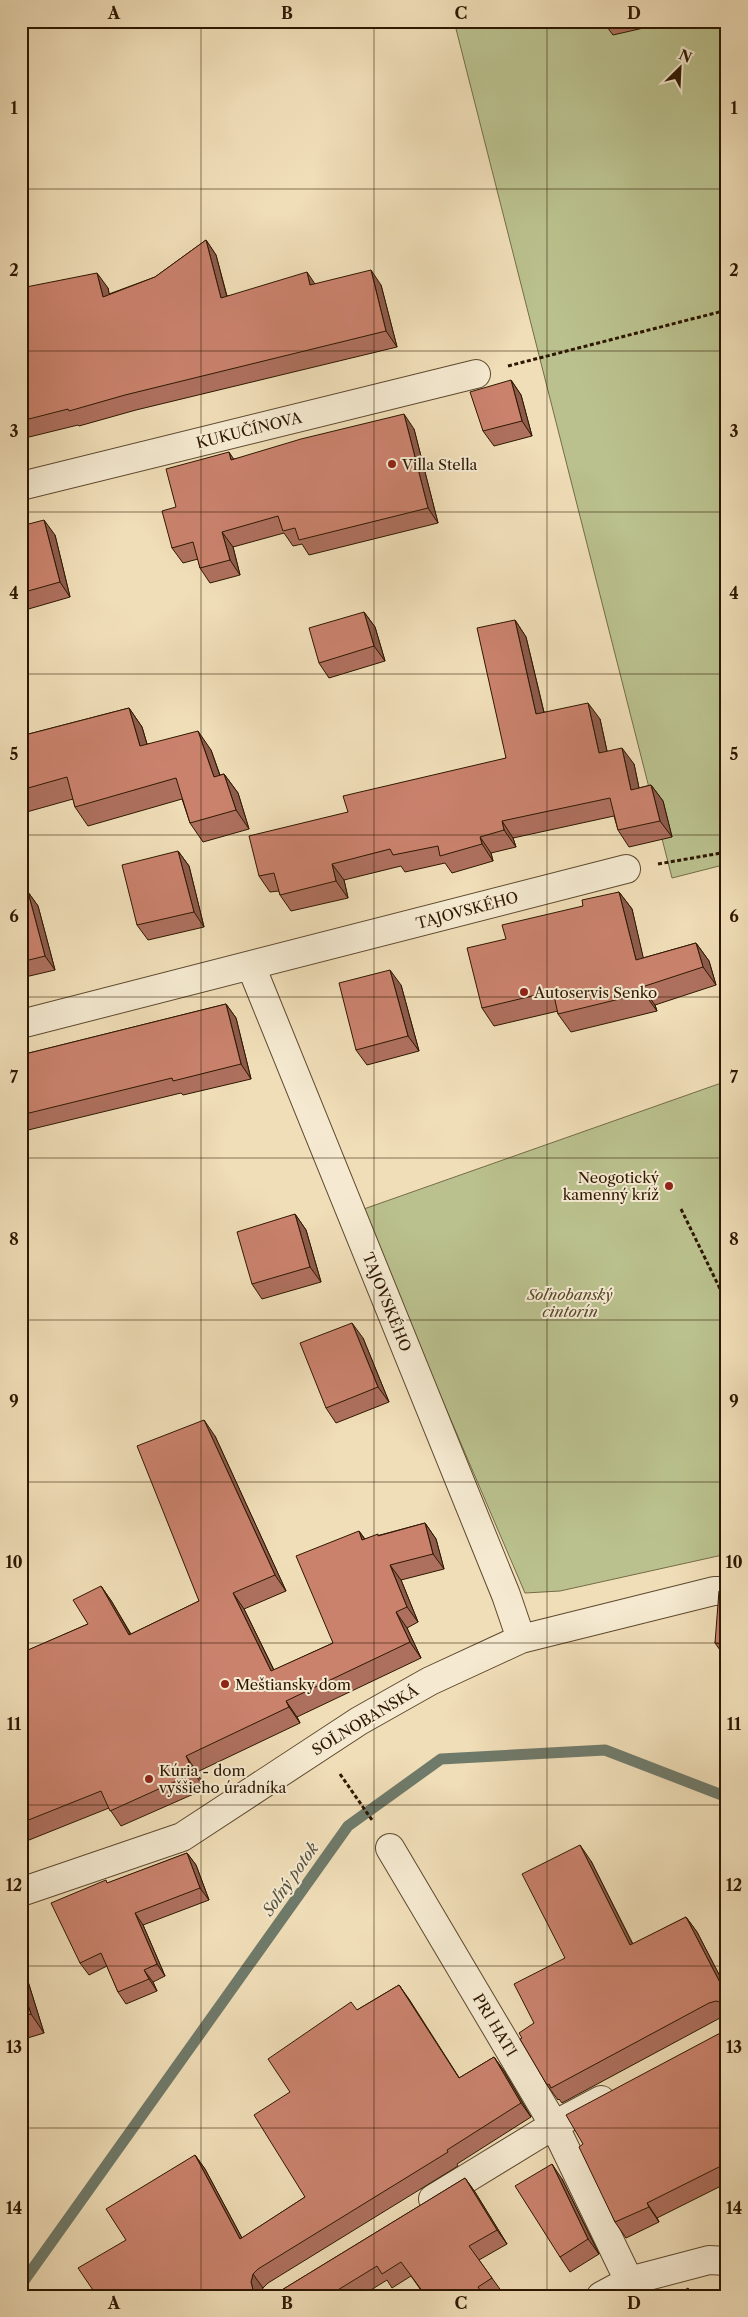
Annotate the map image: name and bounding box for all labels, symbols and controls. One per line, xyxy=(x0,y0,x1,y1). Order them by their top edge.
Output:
text: A xyxy=(107,3,121,23)
text: B xyxy=(281,3,293,23)
text: C xyxy=(455,3,467,23)
text: D xyxy=(627,3,641,23)
north arrow xyxy=(656,42,706,92)
text: N xyxy=(676,45,695,67)
text: 1 xyxy=(10,98,18,118)
text: 1 xyxy=(730,98,738,118)
text: 2 xyxy=(9,260,19,280)
text: 2 xyxy=(729,260,739,280)
street label: KUKUČÍNOVA xyxy=(194,407,305,452)
text: 3 xyxy=(9,421,19,441)
text: 3 xyxy=(729,421,739,441)
place label: Villa Stella xyxy=(401,455,478,474)
marker: Villa Stella xyxy=(386,458,398,470)
text: 4 xyxy=(9,583,19,603)
text: 4 xyxy=(729,583,739,603)
text: 5 xyxy=(10,744,19,764)
text: 5 xyxy=(730,744,739,764)
street label: TAJOVSKÉHO xyxy=(414,887,520,933)
text: 6 xyxy=(9,906,19,926)
text: 6 xyxy=(729,906,739,926)
place label: Autoservis Senko xyxy=(533,983,657,1002)
marker: Autoservis Senko xyxy=(518,986,530,998)
text: 7 xyxy=(10,1067,19,1087)
text: 7 xyxy=(730,1067,739,1087)
place label: Neogotický kamenný kríž xyxy=(563,1168,660,1204)
marker: Neogotický kamenný kríž xyxy=(663,1180,675,1192)
text: 8 xyxy=(9,1229,19,1249)
text: 8 xyxy=(729,1229,739,1249)
street label: TAJOVSKÉHO xyxy=(359,1250,415,1354)
park label: Soľnobanský cintorín xyxy=(526,1285,613,1321)
text: 9 xyxy=(9,1391,19,1411)
text: 9 xyxy=(729,1391,739,1411)
text: 10 xyxy=(5,1552,23,1572)
text: 10 xyxy=(725,1552,743,1572)
place label: Meštiansky dom xyxy=(235,1675,351,1694)
marker: Meštiansky dom xyxy=(219,1678,231,1690)
street label: SOĽNOBANSKÁ xyxy=(308,1680,423,1759)
text: 11 xyxy=(7,1714,22,1734)
text: 11 xyxy=(727,1714,742,1734)
place label: Kúria - dom vyššieho úradníka xyxy=(158,1761,286,1797)
marker: Kúria - dom vyššieho úradníka xyxy=(143,1773,155,1785)
water label: Soľný potok xyxy=(257,1838,323,1920)
text: 12 xyxy=(6,1875,22,1895)
text: 12 xyxy=(726,1875,742,1895)
street label: PRI HATI xyxy=(469,1990,521,2060)
text: 13 xyxy=(6,2037,22,2057)
text: 13 xyxy=(726,2037,742,2057)
text: 14 xyxy=(6,2198,22,2218)
text: 14 xyxy=(726,2198,742,2218)
text: A xyxy=(107,2293,121,2313)
text: B xyxy=(281,2293,293,2313)
text: C xyxy=(455,2293,467,2313)
text: D xyxy=(627,2293,641,2313)

